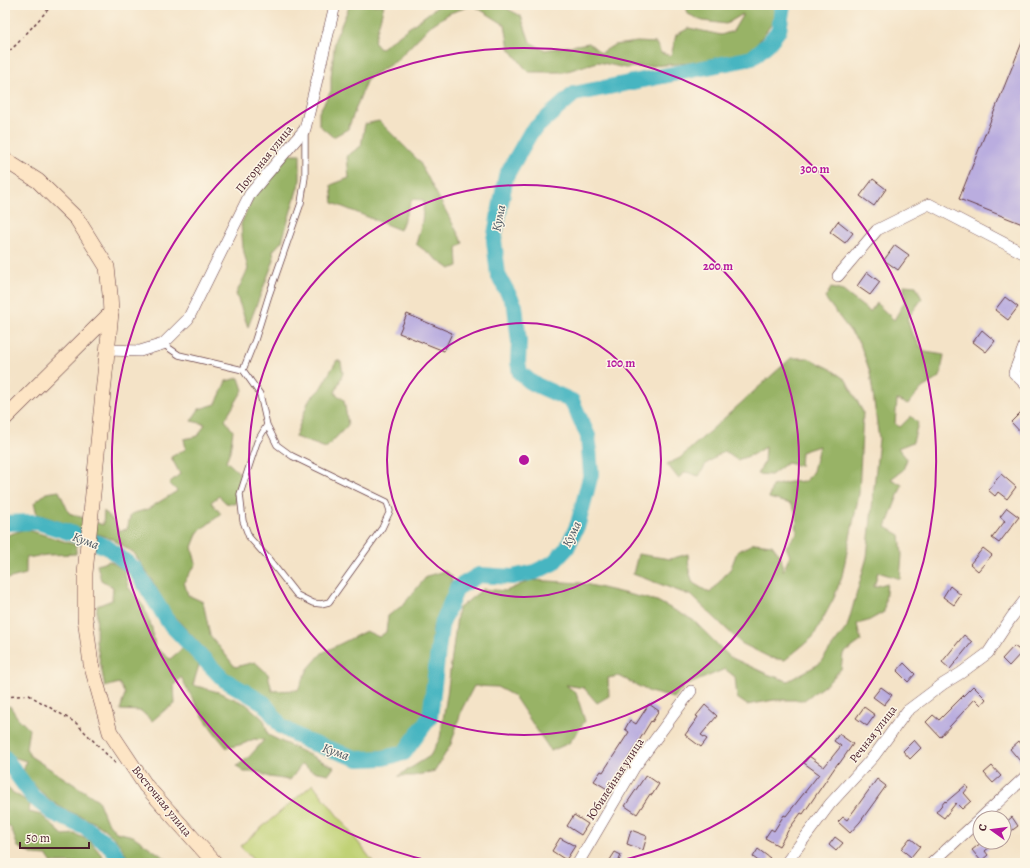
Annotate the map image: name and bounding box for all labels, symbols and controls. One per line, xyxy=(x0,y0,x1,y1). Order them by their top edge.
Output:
street label: Погорная улица xyxy=(232,121,297,196)
text: 300 m xyxy=(800,161,830,177)
water label: Кума xyxy=(488,203,509,233)
text: 200 m xyxy=(703,258,733,274)
text: 100 m xyxy=(607,355,635,371)
centre of rings xyxy=(517,453,531,467)
water label: Кума xyxy=(558,518,585,550)
water label: Кума xyxy=(70,528,101,553)
street label: Речная улица xyxy=(846,702,901,766)
street label: Юбилейная улица xyxy=(582,734,648,823)
water label: Кума xyxy=(320,739,351,764)
street label: Восточная улица xyxy=(128,762,196,840)
north arrow xyxy=(972,810,1012,850)
text: С xyxy=(975,822,991,833)
scale bar xyxy=(20,824,89,850)
text: 50 m xyxy=(26,830,50,846)

